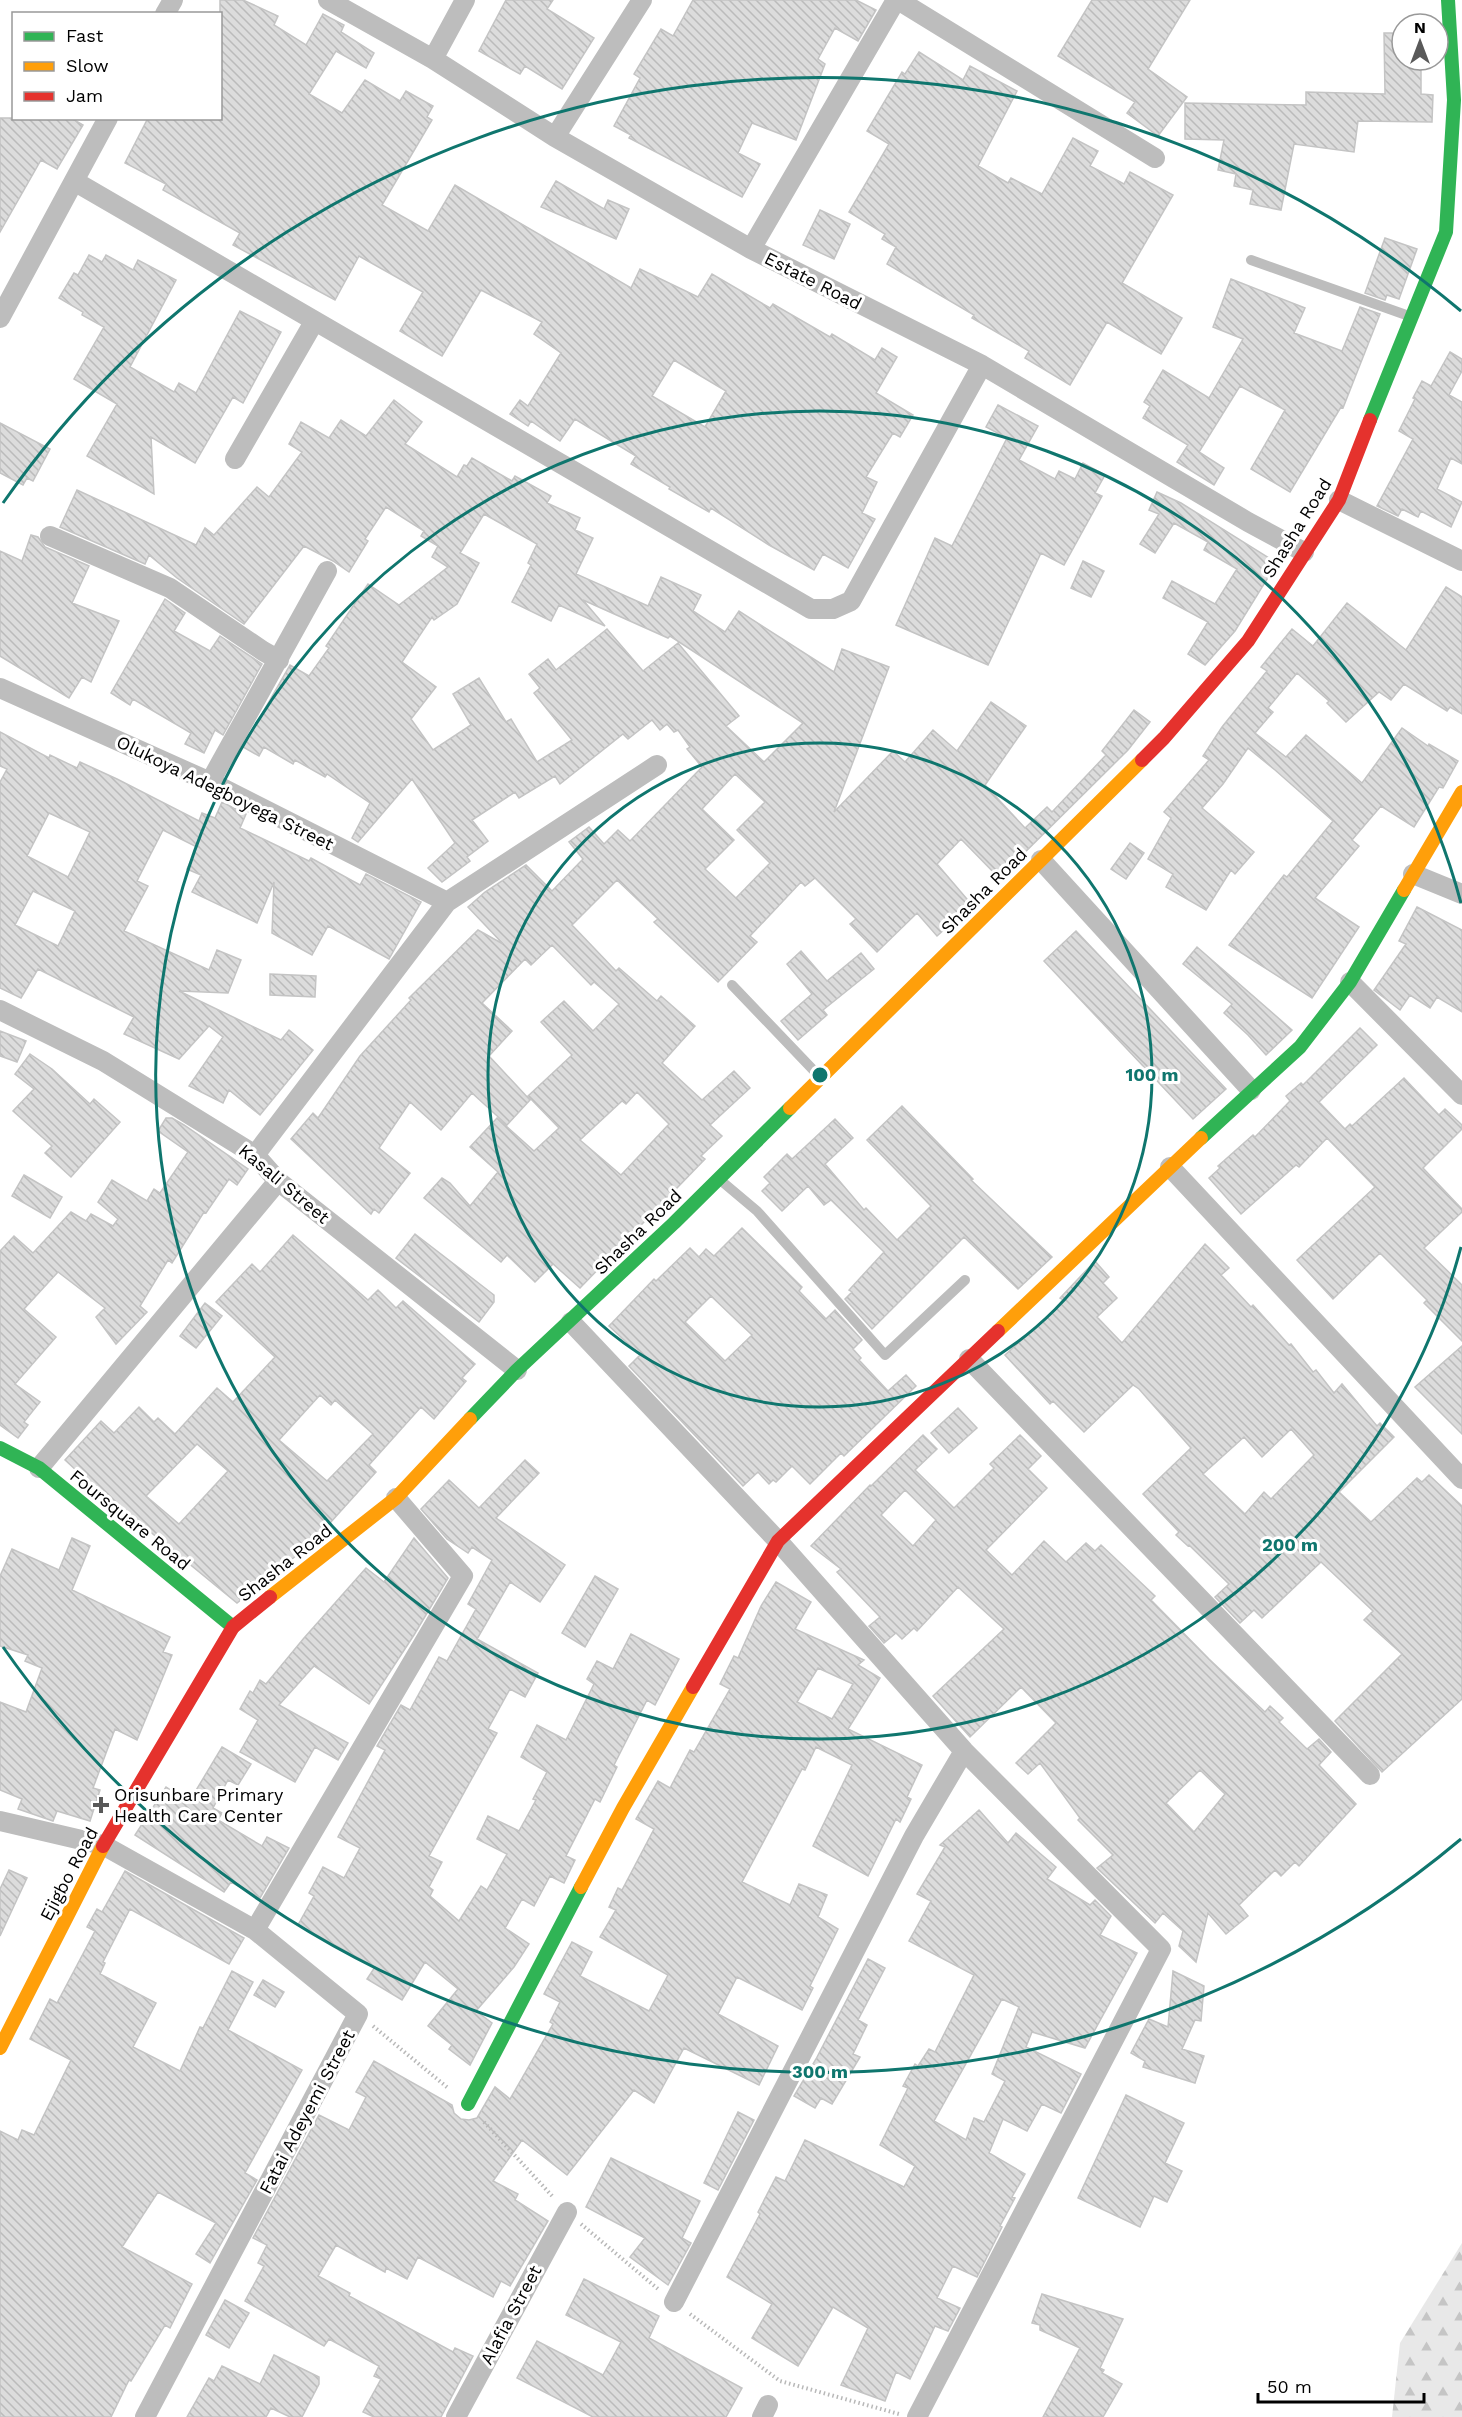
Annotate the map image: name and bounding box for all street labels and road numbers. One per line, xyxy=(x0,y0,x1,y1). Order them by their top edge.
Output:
street label: Estate Road xyxy=(761,247,865,314)
street label: Shasha Road xyxy=(1258,474,1336,581)
street label: Olukoya Adegboyega Street xyxy=(113,731,338,855)
street label: Shasha Road xyxy=(936,843,1031,938)
street label: Kasali Street xyxy=(235,1140,334,1228)
street label: Shasha Road xyxy=(590,1185,686,1279)
street label: Foursquare Road xyxy=(66,1465,195,1574)
street label: Shasha Road xyxy=(234,1519,336,1606)
street label: Ejigbo Road xyxy=(35,1823,102,1924)
street label: Fatai Adeyemi Street xyxy=(254,2026,359,2197)
street label: Alafia Street xyxy=(476,2261,546,2368)

